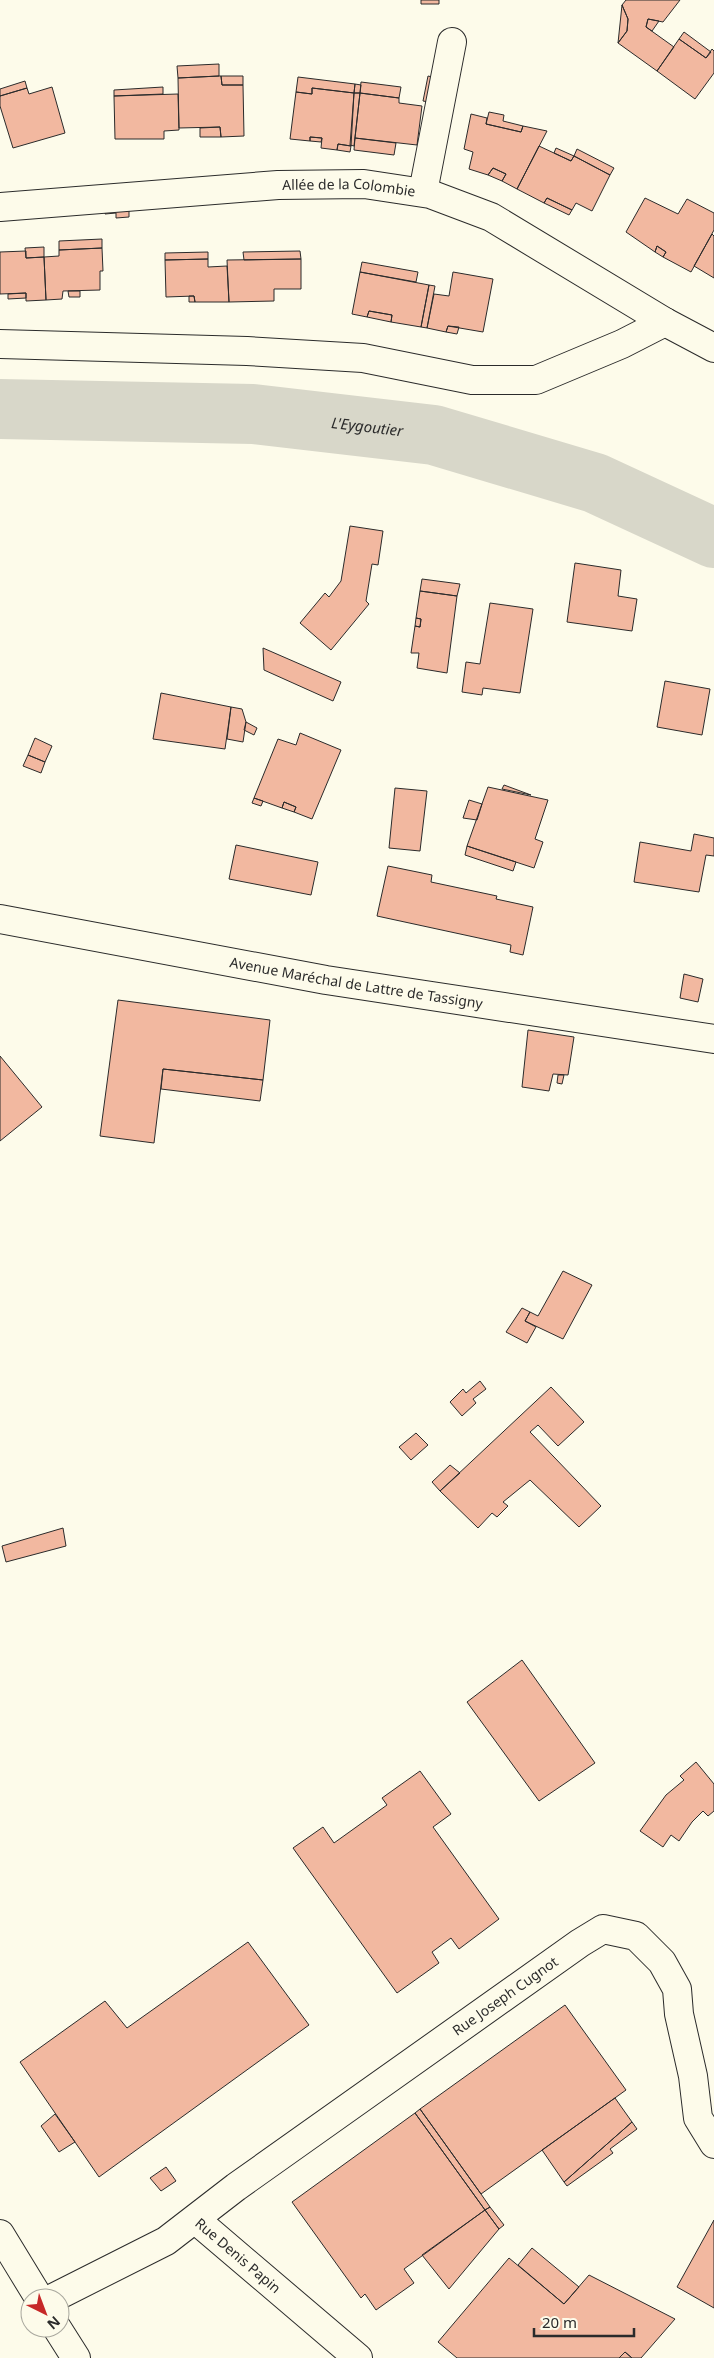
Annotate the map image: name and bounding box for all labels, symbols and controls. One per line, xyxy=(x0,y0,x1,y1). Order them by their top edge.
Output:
street label: Allée de la Colombie xyxy=(282,174,417,201)
water label: L'Eygoutier xyxy=(330,412,405,440)
street label: Avenue Maréchal de Lattre de Tassigny xyxy=(228,952,485,1013)
street label: Rue Joseph Cugnot xyxy=(448,1952,561,2040)
street label: Rue Denis Papin xyxy=(191,2213,285,2297)
north arrow xyxy=(20,2288,70,2338)
scale bar xyxy=(534,2306,634,2338)
text: N xyxy=(43,2312,65,2334)
text: 20 m xyxy=(542,2312,577,2332)

